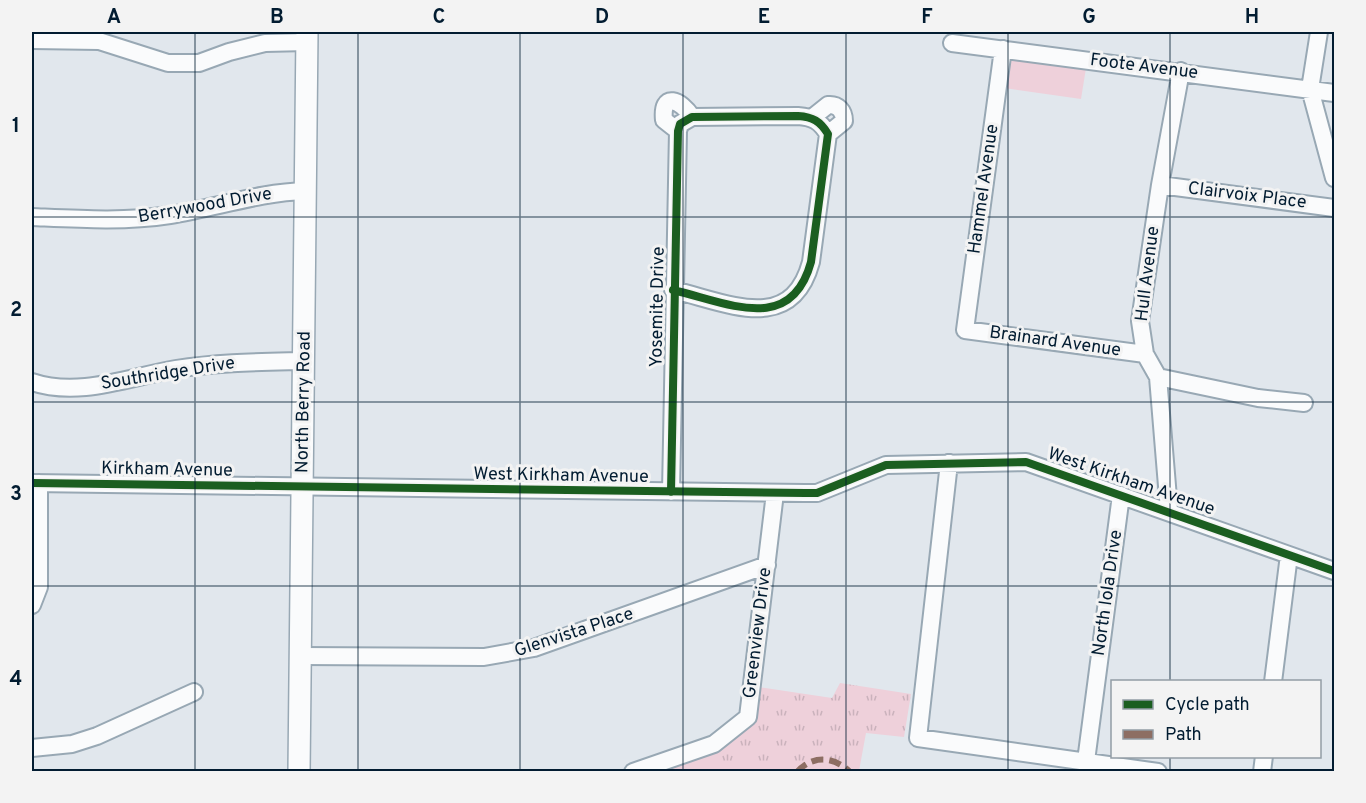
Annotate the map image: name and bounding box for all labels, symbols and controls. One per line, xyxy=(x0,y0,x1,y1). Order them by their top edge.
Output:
text: A xyxy=(107,5,121,31)
text: B xyxy=(270,5,284,31)
text: C xyxy=(433,5,445,31)
text: D xyxy=(595,5,609,31)
text: E xyxy=(758,5,770,31)
text: F xyxy=(921,5,933,31)
text: G xyxy=(1082,5,1096,31)
text: H xyxy=(1245,5,1259,31)
street label: Foote Avenue xyxy=(1089,49,1199,85)
text: 1 xyxy=(12,114,20,140)
street label: Hammel Avenue xyxy=(964,123,1004,255)
street label: Clairvoix Place xyxy=(1186,177,1308,215)
street label: Berrywood Drive xyxy=(136,183,274,229)
street label: Hull Avenue xyxy=(1131,225,1165,323)
street label: Yosemite Drive xyxy=(645,246,671,368)
text: 2 xyxy=(10,298,22,324)
street label: Brainard Avenue xyxy=(988,321,1122,363)
street label: North Berry Road xyxy=(291,331,317,473)
street label: Southridge Drive xyxy=(99,352,237,396)
street label: West Kirkham Avenue xyxy=(1044,443,1218,521)
street label: Kirkham Avenue xyxy=(101,457,233,483)
street label: West Kirkham Avenue xyxy=(473,463,649,489)
text: 3 xyxy=(10,482,22,508)
street label: North Iola Drive xyxy=(1088,528,1128,658)
street label: Greenview Drive xyxy=(739,566,777,700)
street label: Glenvista Place xyxy=(511,603,637,663)
text: 4 xyxy=(10,667,22,693)
legend xyxy=(1111,680,1321,758)
text: Cycle path xyxy=(1165,694,1250,717)
text: Path xyxy=(1165,724,1202,747)

